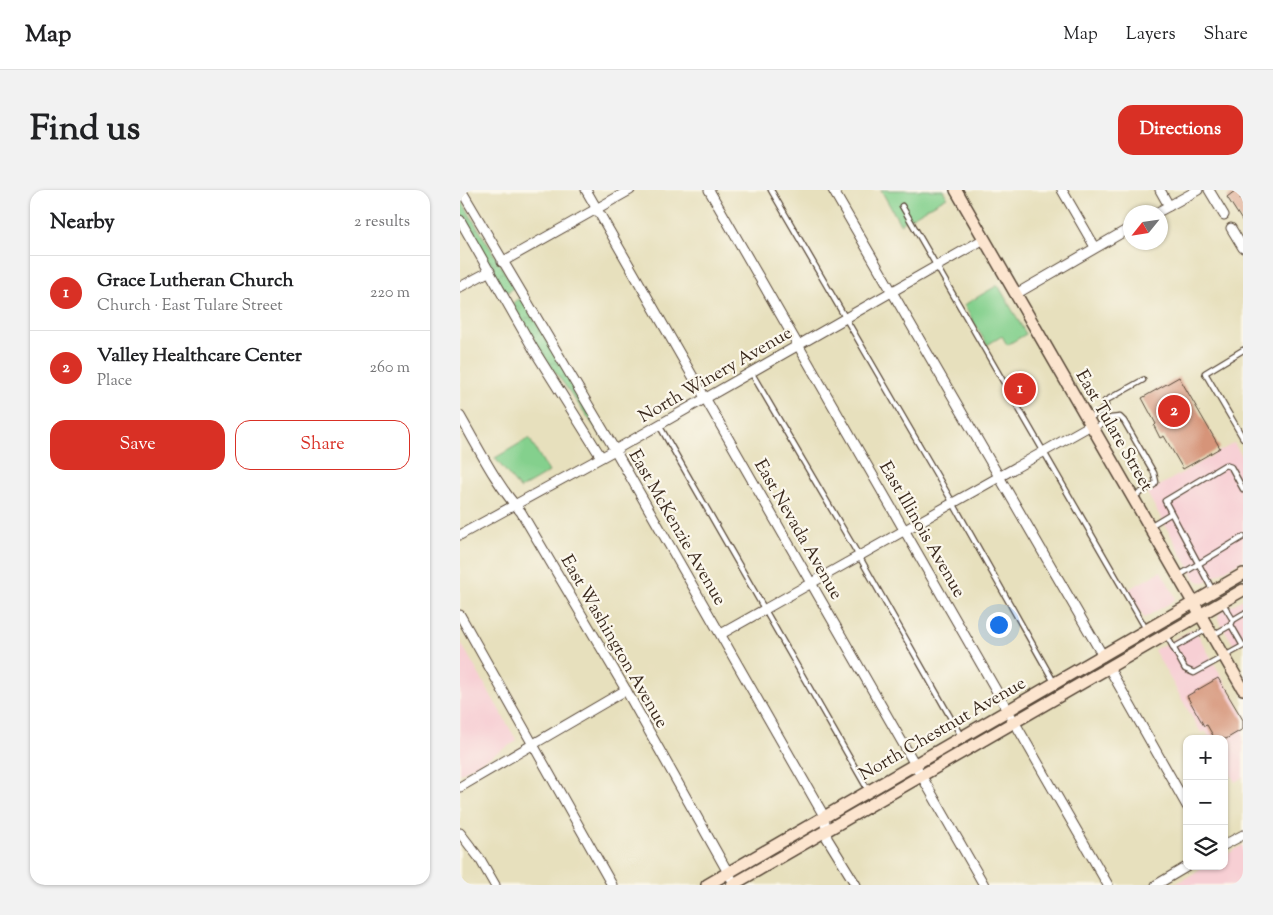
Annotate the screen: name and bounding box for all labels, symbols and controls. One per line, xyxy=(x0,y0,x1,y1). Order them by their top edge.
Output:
text: Map xyxy=(25,18,71,52)
text: Map xyxy=(1063,22,1098,48)
text: Layers xyxy=(1126,22,1176,48)
text: Share xyxy=(1204,22,1248,48)
text: Find us xyxy=(30,105,140,156)
button: Directions xyxy=(1118,105,1243,155)
north arrow xyxy=(1123,205,1168,250)
text: Nearby xyxy=(50,208,115,238)
text: 2 results xyxy=(354,211,410,234)
text: Grace Lutheran Church xyxy=(97,268,294,295)
text: 1 xyxy=(63,282,69,305)
text: 220 m xyxy=(370,282,410,305)
text: Church · East Tulare Street xyxy=(97,295,283,318)
street label: North Winery Avenue xyxy=(634,321,798,430)
text: Valley Healthcare Center xyxy=(97,343,302,370)
text: 2 xyxy=(62,357,70,380)
text: 260 m xyxy=(369,357,410,380)
street label: East Tulare Street xyxy=(1068,366,1159,496)
text: Place xyxy=(97,370,132,393)
pin: 1 xyxy=(1004,370,1036,408)
pin: 2 xyxy=(1158,392,1190,430)
button: Save xyxy=(50,420,225,470)
button: Share xyxy=(235,420,410,470)
street label: East McKenzie Avenue xyxy=(621,445,732,611)
street label: East Nevada Avenue xyxy=(746,455,848,605)
street label: East Illinois Avenue xyxy=(872,457,971,603)
street label: East Washington Avenue xyxy=(553,551,674,733)
your location xyxy=(986,612,1012,638)
street label: North Chestnut Avenue xyxy=(855,671,1031,788)
map controls xyxy=(1183,735,1228,870)
button: + xyxy=(1183,735,1228,780)
button: − xyxy=(1183,780,1228,825)
button: layers xyxy=(1183,825,1228,870)

